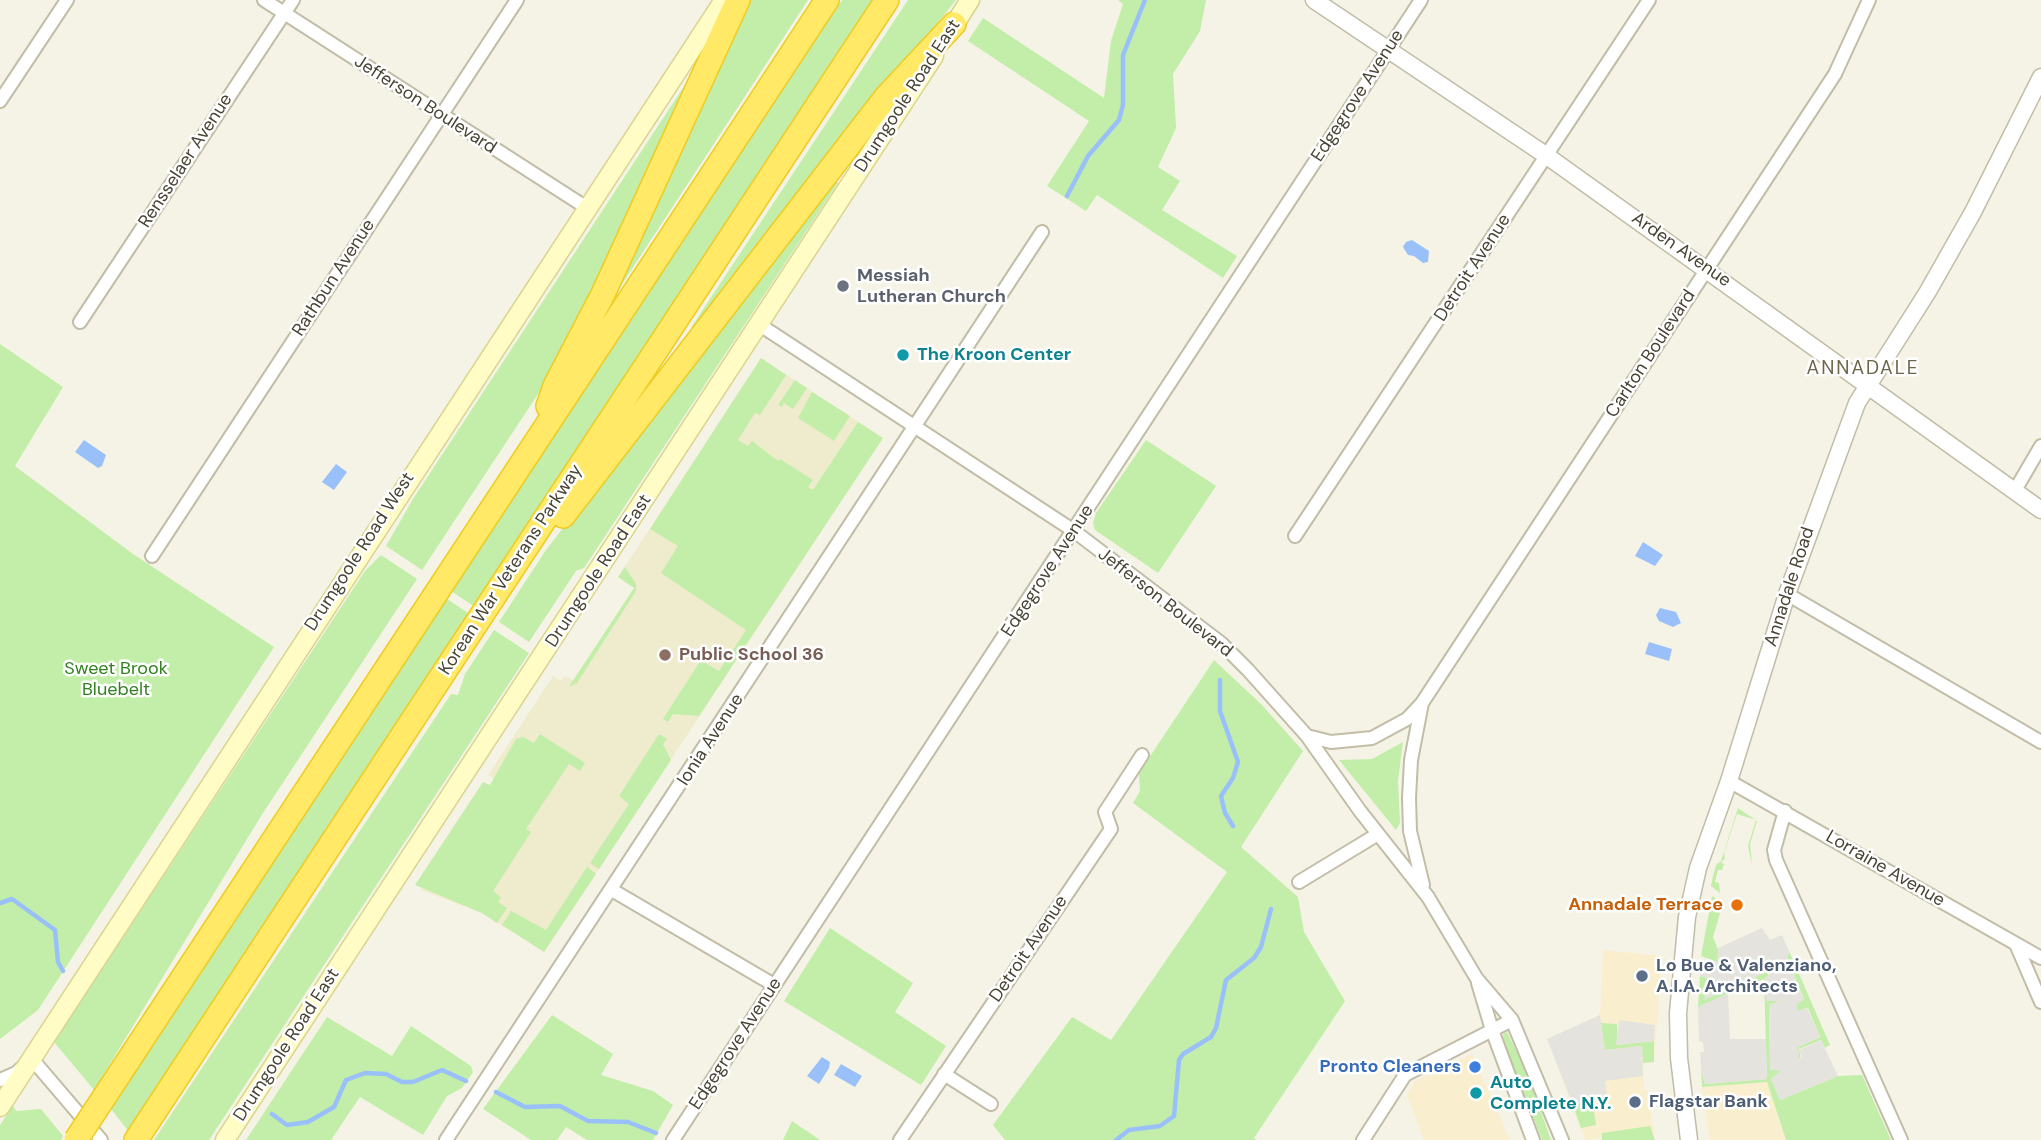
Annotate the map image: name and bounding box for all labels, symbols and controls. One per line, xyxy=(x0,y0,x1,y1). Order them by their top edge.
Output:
street label: Drumgoole Road East xyxy=(851,16,965,176)
street label: Edgegrove Avenue xyxy=(1307,26,1409,166)
street label: Jefferson Boulevard xyxy=(350,51,500,159)
street label: Rensselaer Avenue xyxy=(135,90,237,232)
street label: Arden Avenue xyxy=(1627,208,1735,292)
street label: Detroit Avenue xyxy=(1430,210,1516,326)
street label: Rathbun Avenue xyxy=(288,215,380,341)
place label: Messiah Lutheran Church xyxy=(857,265,1006,308)
marker: Messiah Lutheran Church xyxy=(835,278,851,294)
street label: Carlton Boulevard xyxy=(1602,286,1700,422)
place label: The Kroon Center xyxy=(917,344,1071,366)
marker: The Kroon Center xyxy=(895,347,911,363)
district label: ANNADALE xyxy=(1808,358,1918,380)
street label: Korean War Veterans Parkway xyxy=(435,461,587,679)
street label: Drumgoole Road West xyxy=(301,469,419,635)
street label: Drumgoole Road East xyxy=(542,491,656,651)
street label: Edgegrove Avenue xyxy=(997,501,1099,641)
street label: Annadale Road xyxy=(1761,524,1819,650)
street label: Jefferson Boulevard xyxy=(1093,544,1237,662)
place label: Public School 36 xyxy=(679,644,824,666)
marker: Public School 36 xyxy=(657,647,673,663)
park label: Sweet Brook Bluebelt xyxy=(64,658,168,700)
street label: Ionia Avenue xyxy=(673,690,749,790)
street label: Lorraine Avenue xyxy=(1822,826,1948,912)
street label: Detroit Avenue xyxy=(985,892,1073,1006)
place label: Annadale Terrace xyxy=(1568,894,1723,916)
marker: Annadale Terrace xyxy=(1729,897,1745,913)
place label: Lo Bue & Valenziano, A.I.A. Architects xyxy=(1656,955,1836,998)
street label: Drumgoole Road East xyxy=(230,965,344,1125)
marker: Lo Bue & Valenziano, A.I.A. Architects xyxy=(1634,968,1650,984)
street label: Edgegrove Avenue xyxy=(685,974,787,1114)
place label: Pronto Cleaners xyxy=(1320,1056,1461,1078)
marker: Pronto Cleaners xyxy=(1467,1059,1483,1075)
place label: Auto Complete N.Y. xyxy=(1490,1072,1611,1114)
marker: Auto Complete N.Y. xyxy=(1468,1085,1484,1101)
place label: Flagstar Bank xyxy=(1649,1091,1768,1113)
marker: Flagstar Bank xyxy=(1627,1094,1643,1110)

